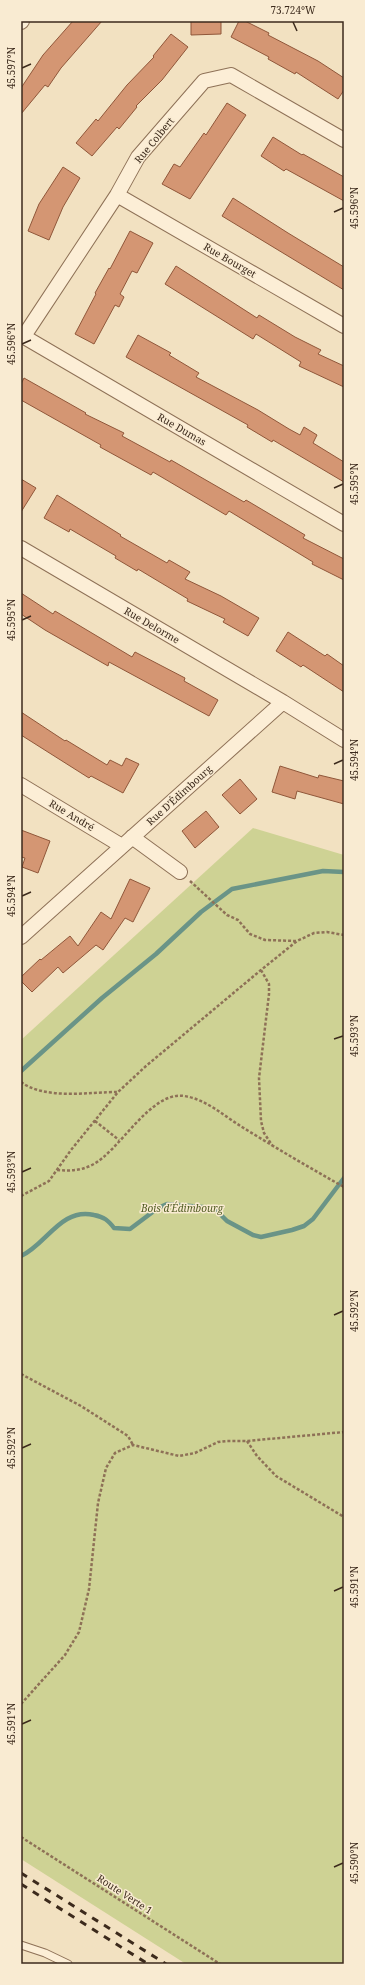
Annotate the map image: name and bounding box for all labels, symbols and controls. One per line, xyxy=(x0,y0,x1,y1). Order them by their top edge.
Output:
text: 73.724°W xyxy=(271,3,316,17)
text: 45.597°N xyxy=(4,47,18,89)
street label: Rue Colbert xyxy=(131,114,177,166)
text: 45.596°N xyxy=(347,187,361,229)
street label: Rue Bourget xyxy=(201,239,259,281)
text: 45.596°N xyxy=(4,323,18,365)
street label: Rue Dumas xyxy=(155,409,209,449)
text: 45.595°N xyxy=(347,463,361,505)
text: 45.595°N xyxy=(4,599,18,641)
street label: Rue Delorme xyxy=(122,603,182,647)
text: 45.594°N xyxy=(347,739,361,781)
street label: Rue D'Édimbourg xyxy=(143,761,215,828)
street label: Rue André xyxy=(47,796,97,834)
text: 45.594°N xyxy=(4,875,18,917)
text: 45.593°N xyxy=(347,1015,361,1057)
text: 45.593°N xyxy=(4,1151,18,1193)
park label: Bois d'Édimbourg xyxy=(140,1201,223,1215)
text: 45.592°N xyxy=(347,1290,361,1332)
text: 45.592°N xyxy=(4,1427,18,1469)
text: 45.591°N xyxy=(347,1566,361,1608)
text: 45.591°N xyxy=(4,1703,18,1745)
text: 45.590°N xyxy=(347,1842,361,1884)
street label: Route Verte 1 xyxy=(95,1871,155,1917)

